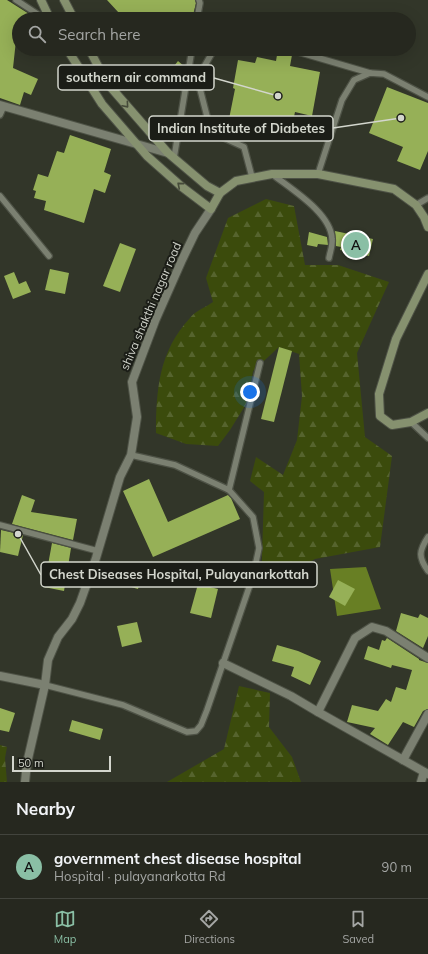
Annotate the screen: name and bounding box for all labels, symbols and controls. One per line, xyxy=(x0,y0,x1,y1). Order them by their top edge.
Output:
search box xyxy=(12,12,416,56)
icon: search xyxy=(26,23,48,45)
text: Search here xyxy=(58,25,140,44)
callout: southern air command xyxy=(58,65,214,90)
text: southern air command xyxy=(66,69,206,85)
one-way arrow xyxy=(121,100,128,107)
callout: Indian Institute of Diabetes xyxy=(149,116,333,141)
text: Indian Institute of Diabetes xyxy=(157,120,325,136)
one-way arrow xyxy=(177,183,184,190)
pin: A xyxy=(343,230,369,260)
street label: shiva shakthi nagar road xyxy=(117,240,184,372)
your location xyxy=(240,382,260,402)
callout: Chest Diseases Hospital, Pulayanarkottah xyxy=(41,562,317,587)
text: Chest Diseases Hospital, Pulayanarkottah xyxy=(49,566,309,583)
scale bar xyxy=(12,754,111,773)
text: 50 m xyxy=(18,756,44,770)
text: Nearby xyxy=(16,798,75,819)
text: government chest disease hospital xyxy=(54,849,302,868)
text: A xyxy=(24,859,34,875)
text: 90 m xyxy=(382,859,412,875)
text: Hospital · pulayanarkotta Rd xyxy=(54,868,225,884)
tab: Map xyxy=(54,908,76,946)
tab: Directions xyxy=(184,908,235,946)
tab: Saved xyxy=(342,908,374,946)

